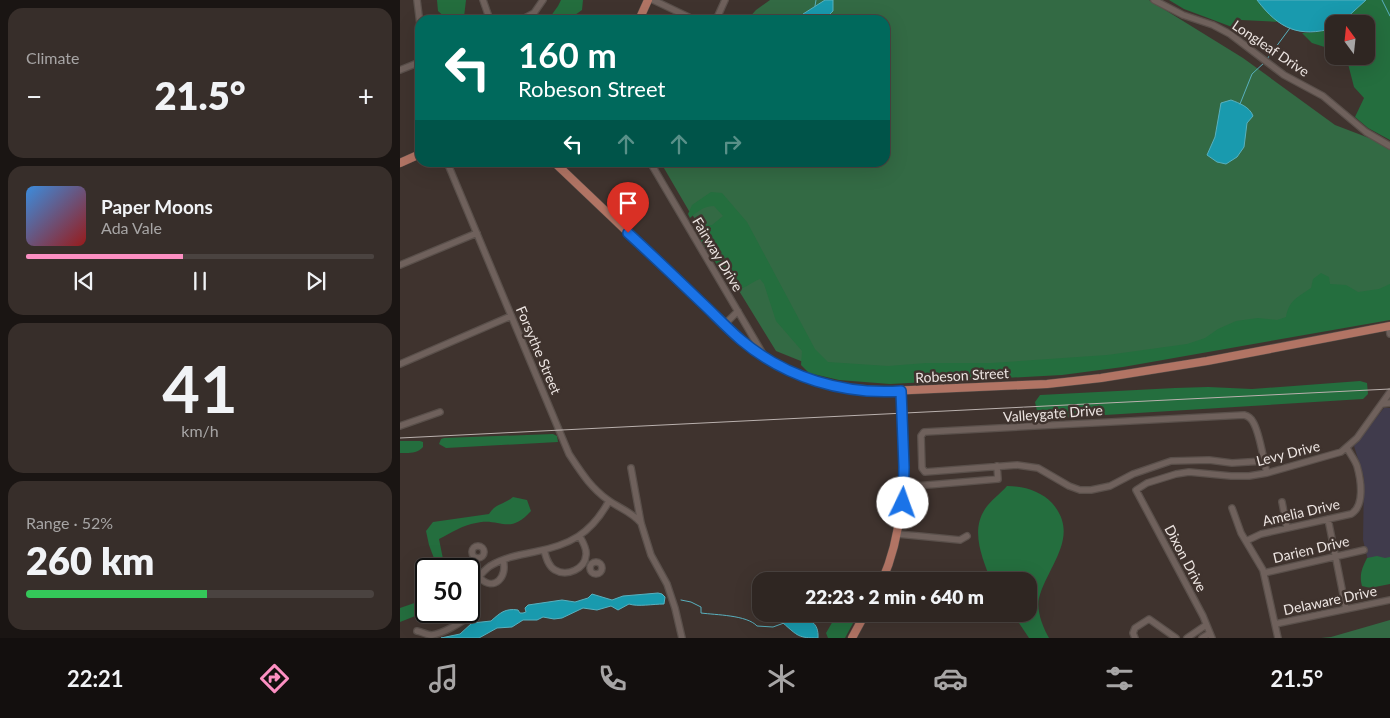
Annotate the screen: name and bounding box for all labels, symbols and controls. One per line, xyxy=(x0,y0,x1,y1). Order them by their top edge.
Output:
north arrow xyxy=(1325,15,1375,65)
map controls xyxy=(1325,15,1375,65)
street label: Longleaf Drive xyxy=(1229,16,1313,80)
text: 160 m xyxy=(518,33,617,75)
icon: left xyxy=(435,35,500,100)
text: Climate xyxy=(26,48,79,67)
text: 21.5° xyxy=(154,72,246,118)
text: Robeson Street xyxy=(518,75,665,102)
text: − xyxy=(26,79,42,113)
text: + xyxy=(358,79,374,113)
icon: left xyxy=(559,130,587,158)
icon: ahead xyxy=(612,130,640,158)
icon: ahead xyxy=(665,130,693,158)
icon: right xyxy=(718,130,746,158)
pin xyxy=(607,182,649,233)
icon: arrive xyxy=(614,189,642,217)
text: Paper Moons xyxy=(101,195,213,218)
street label: Fairway Drive xyxy=(689,214,747,294)
text: Ada Vale xyxy=(101,218,162,237)
icon: previous xyxy=(70,267,98,295)
icon: pause xyxy=(186,267,214,295)
icon: next xyxy=(302,267,330,295)
street label: Forsythe Street xyxy=(513,303,565,397)
text: 41 xyxy=(162,349,238,427)
street label: Robeson Street xyxy=(915,364,1009,386)
street label: Valleygate Drive xyxy=(1003,401,1103,425)
text: km/h xyxy=(181,421,219,440)
street label: Levy Drive xyxy=(1254,437,1322,469)
position arrow xyxy=(876,476,928,528)
street label: Amelia Drive xyxy=(1261,495,1341,529)
text: Range · 52% xyxy=(26,513,113,532)
street label: Dixon Drive xyxy=(1161,522,1211,594)
street label: Darien Drive xyxy=(1271,532,1351,566)
text: 260 km xyxy=(26,537,154,583)
speed limit sign: 50 xyxy=(415,558,480,623)
street label: Delaware Drive xyxy=(1282,582,1378,618)
text: 22:23 · 2 min · 640 m xyxy=(805,585,984,608)
icon: directions xyxy=(257,661,292,696)
icon: music xyxy=(426,661,461,696)
icon: phone xyxy=(595,661,630,696)
icon: climate xyxy=(764,661,799,696)
icon: car xyxy=(933,661,968,696)
icon: filters xyxy=(1102,661,1137,696)
text: 22:21 xyxy=(67,665,124,692)
text: 21.5° xyxy=(1270,665,1323,692)

